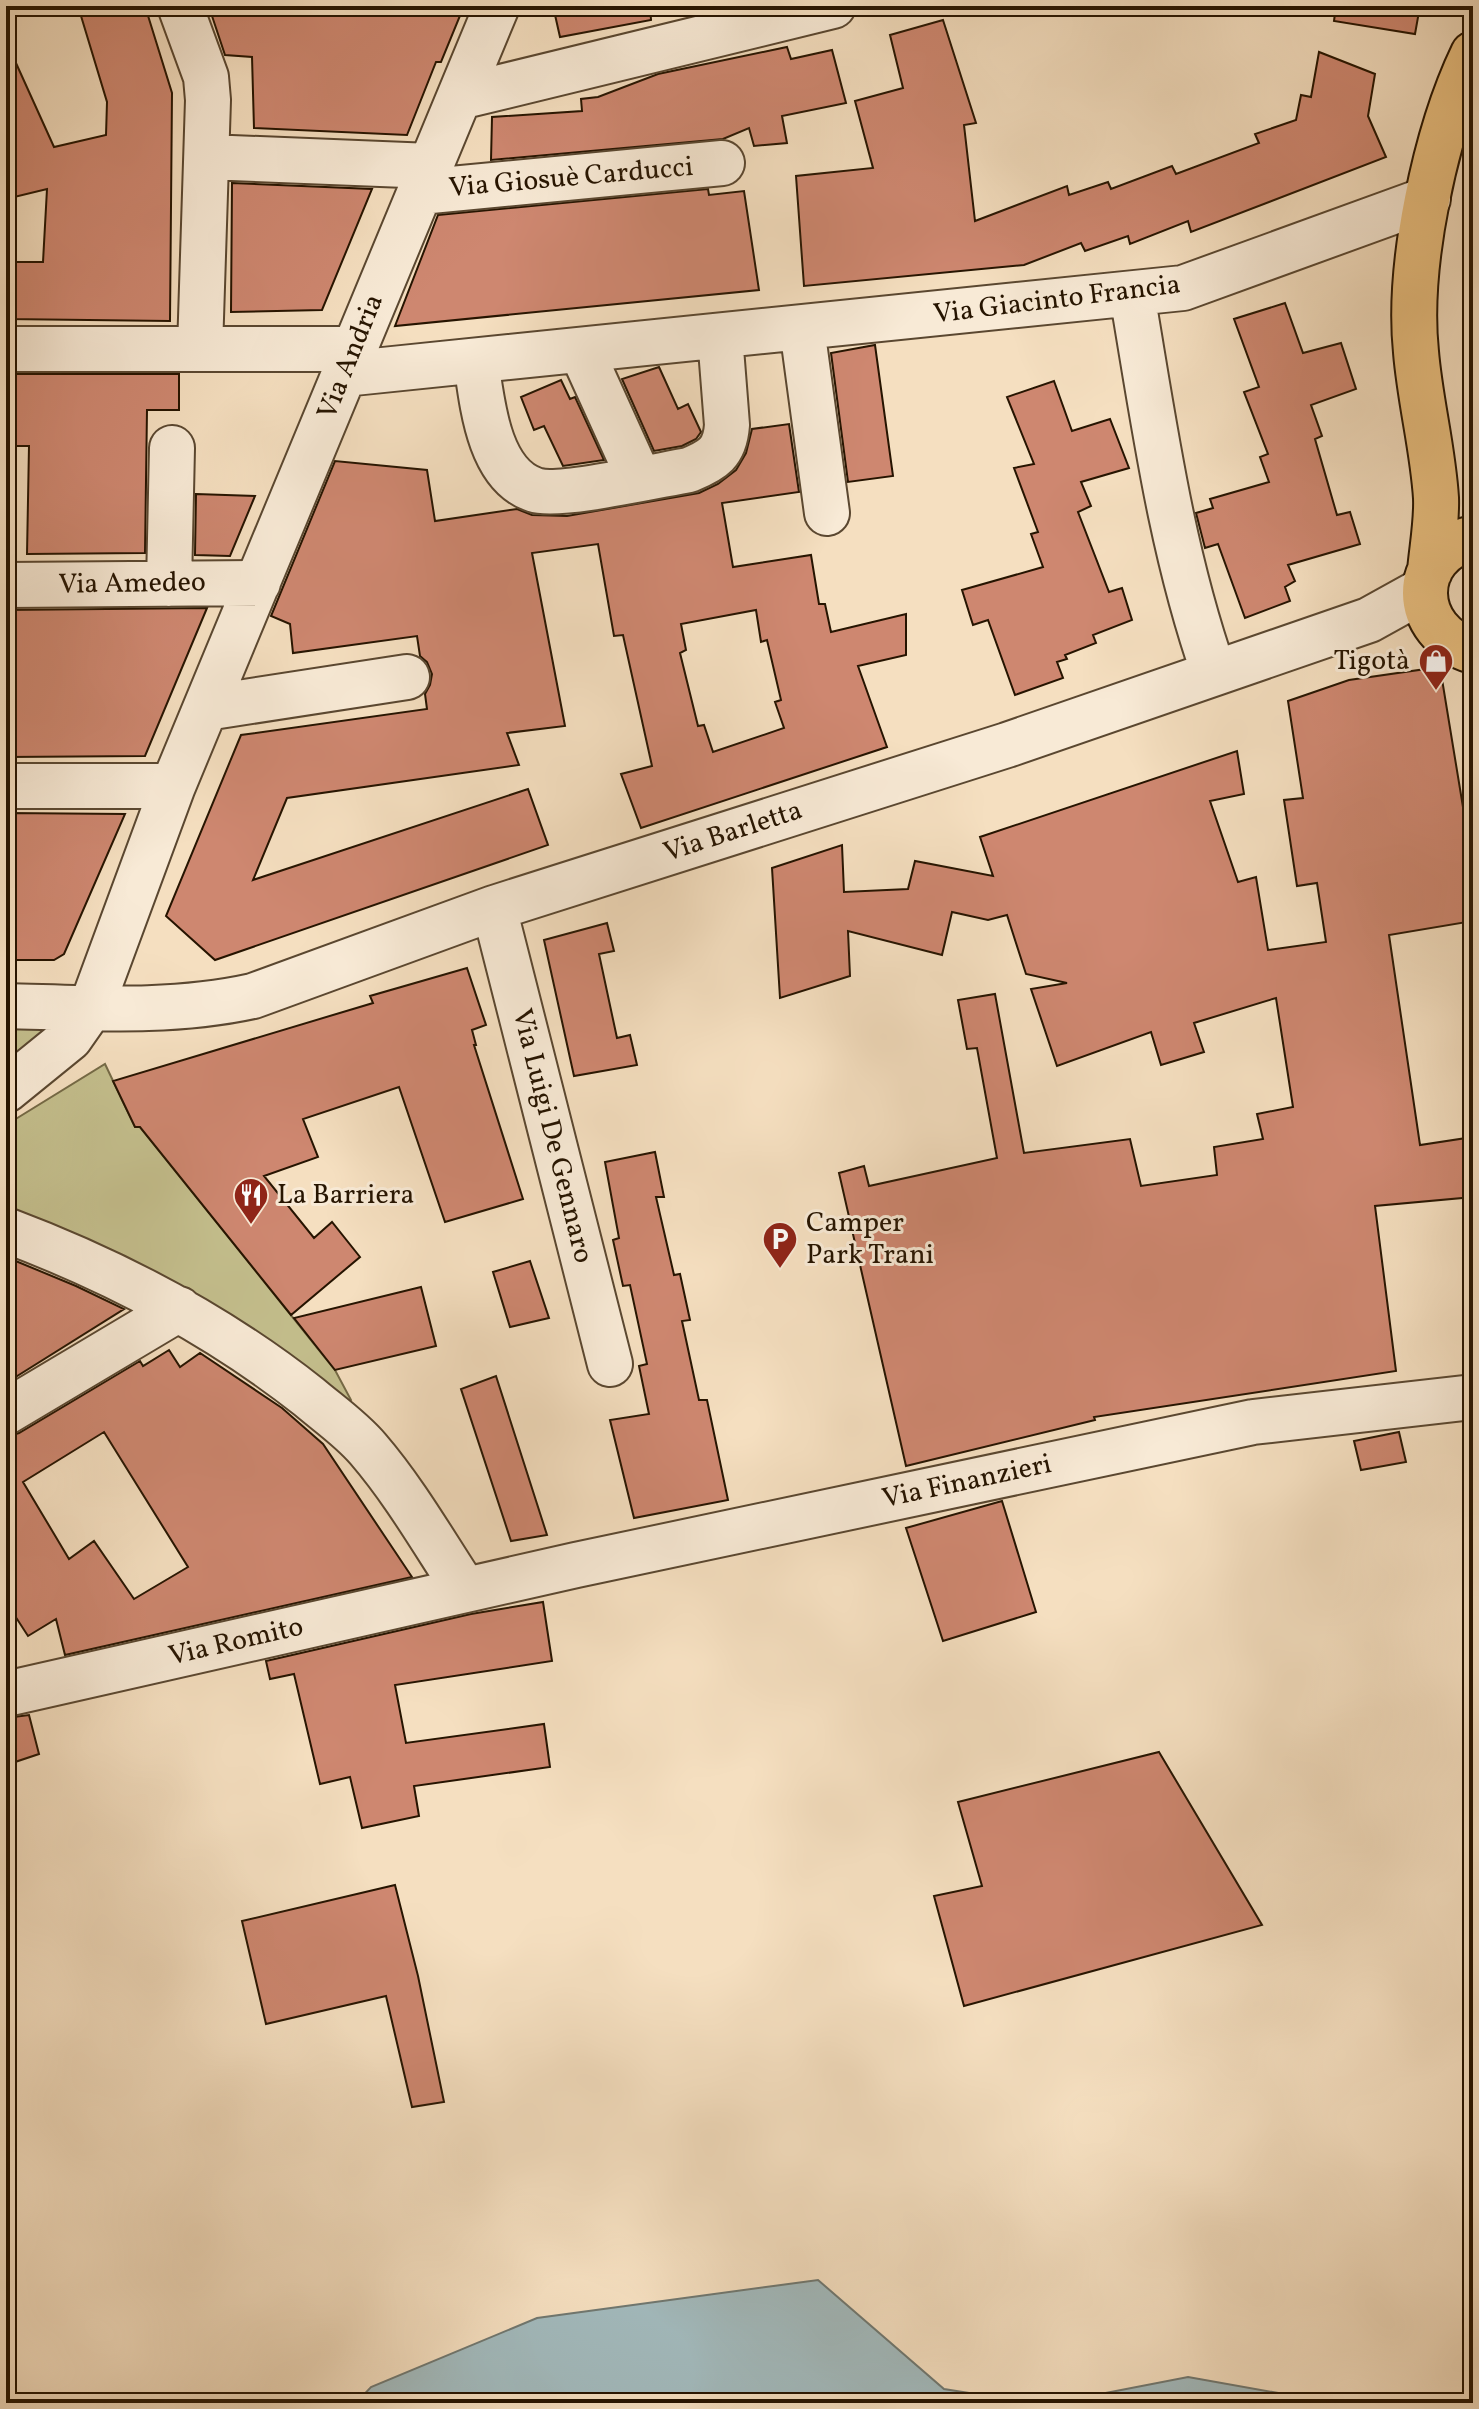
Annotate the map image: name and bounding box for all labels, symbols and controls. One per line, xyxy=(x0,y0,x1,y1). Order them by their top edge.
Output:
street label: Via Giosuè Carducci xyxy=(447,148,695,208)
street label: Via Giacinto Francia xyxy=(931,266,1183,334)
street label: Via Andria xyxy=(308,288,394,426)
street label: Via Amedeo xyxy=(58,563,206,605)
place label: Tigotà xyxy=(1334,642,1410,681)
shop icon: Tigotà xyxy=(1417,642,1455,692)
street label: Via Barletta xyxy=(659,791,807,873)
street label: Via Luigi De Gennaro xyxy=(501,1005,603,1267)
restaurant icon: La Barriera xyxy=(232,1176,270,1226)
place label: La Barriera xyxy=(277,1176,414,1215)
place label: Camper Park Trani xyxy=(806,1204,934,1275)
parking icon: Camper Park Trani xyxy=(761,1220,799,1270)
street label: Via Finanzieri xyxy=(879,1445,1055,1519)
street label: Via Romito xyxy=(165,1608,307,1676)

